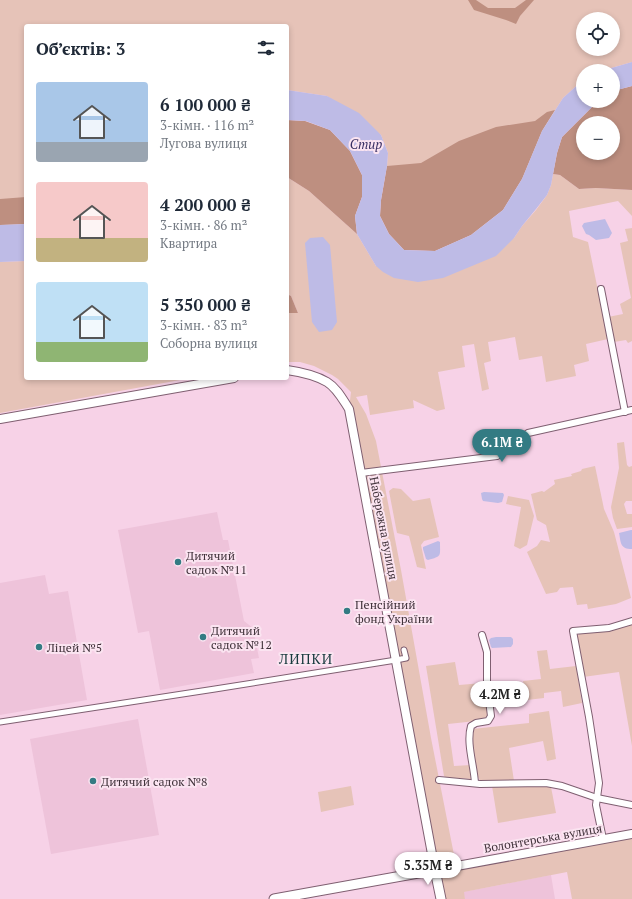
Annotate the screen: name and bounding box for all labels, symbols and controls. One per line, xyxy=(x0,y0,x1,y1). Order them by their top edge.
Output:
map controls xyxy=(576,12,620,160)
button: locate xyxy=(576,12,620,56)
text: Об’єктів: 3 xyxy=(36,37,125,60)
icon: filters xyxy=(255,37,277,59)
button: + xyxy=(576,64,620,108)
text: 6 100 000 ₴ xyxy=(160,93,251,116)
icon: home xyxy=(68,98,116,146)
text: 3-кімн. · 116 m² xyxy=(160,116,254,134)
button: − xyxy=(576,116,620,160)
text: Лугова вулиця xyxy=(160,134,247,152)
water label: Стир xyxy=(350,135,382,153)
text: 4 200 000 ₴ xyxy=(160,193,251,216)
icon: home xyxy=(68,198,116,246)
text: 3-кімн. · 86 m² xyxy=(160,216,247,234)
text: Квартира xyxy=(160,234,217,252)
text: 5 350 000 ₴ xyxy=(160,293,251,316)
icon: home xyxy=(68,298,116,346)
text: 3-кімн. · 83 m² xyxy=(160,316,247,334)
text: Соборна вулиця xyxy=(160,334,258,352)
pin: 6.1M ₴ xyxy=(469,429,535,463)
text: 6.1M ₴ xyxy=(481,433,523,451)
street label: Набережна вулиця xyxy=(367,475,401,581)
place label: Дитячий садок №11 xyxy=(186,548,247,577)
marker: Дитячий садок №11 xyxy=(173,557,183,567)
place label: Пенсійний фонд України xyxy=(355,597,433,626)
marker: Пенсійний фонд України xyxy=(342,606,352,616)
place label: Дитячий садок №12 xyxy=(211,623,272,652)
marker: Дитячий садок №12 xyxy=(198,632,208,642)
place label: Ліцей №5 xyxy=(46,640,102,655)
marker: Ліцей №5 xyxy=(34,642,44,652)
district label: ЛИПКИ xyxy=(278,649,333,668)
pin: 4.2M ₴ xyxy=(467,681,533,715)
text: 4.2M ₴ xyxy=(479,685,521,703)
place label: Дитячий садок №8 xyxy=(101,774,207,789)
marker: Дитячий садок №8 xyxy=(88,776,98,786)
street label: Волонтерська вулиця xyxy=(483,820,603,856)
pin: 5.35M ₴ xyxy=(391,852,465,886)
text: 5.35M ₴ xyxy=(404,856,452,874)

